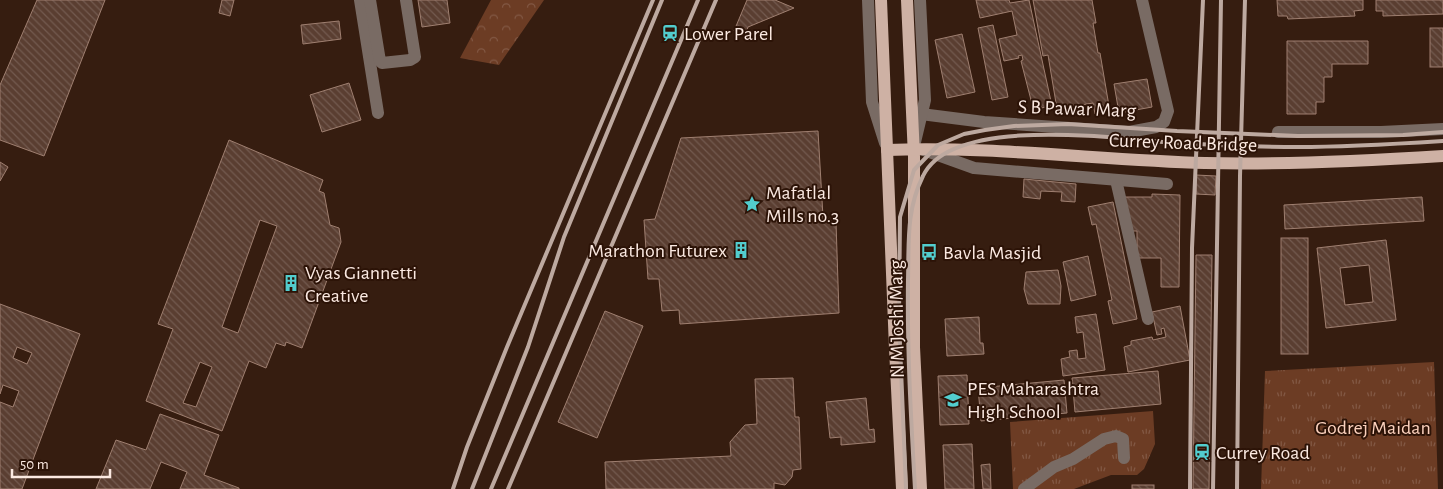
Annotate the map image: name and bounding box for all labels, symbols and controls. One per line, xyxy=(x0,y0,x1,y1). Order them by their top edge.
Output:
station icon: Lower Parel xyxy=(660,23,680,43)
place label: Lower Parel xyxy=(684,24,773,44)
street label: S B Pawar Marg xyxy=(1017,97,1137,121)
street label: Currey Road Bridge xyxy=(1108,130,1257,156)
place label: Mafatlal Mills no.3 xyxy=(766,183,839,226)
place icon: Mafatlal Mills no.3 xyxy=(742,194,762,214)
building icon: Marathon Futurex xyxy=(731,240,751,260)
place label: Marathon Futurex xyxy=(588,241,727,261)
bus stop icon: Bavla Masjid xyxy=(919,242,939,262)
place label: Bavla Masjid xyxy=(943,243,1041,263)
street label: N M Joshi Marg xyxy=(886,259,908,378)
place label: Vyas Giannetti Creative xyxy=(305,263,417,306)
building icon: Vyas Giannetti Creative xyxy=(281,273,301,293)
place label: PES Maharashtra High School xyxy=(967,379,1099,422)
school or university icon: PES Maharashtra High School xyxy=(943,390,963,410)
park label: Godrej Maidan xyxy=(1315,418,1431,438)
station icon: Currey Road xyxy=(1192,442,1212,462)
place label: Currey Road xyxy=(1216,443,1310,463)
scale bar xyxy=(12,446,110,478)
text: 50 m xyxy=(20,457,49,472)

